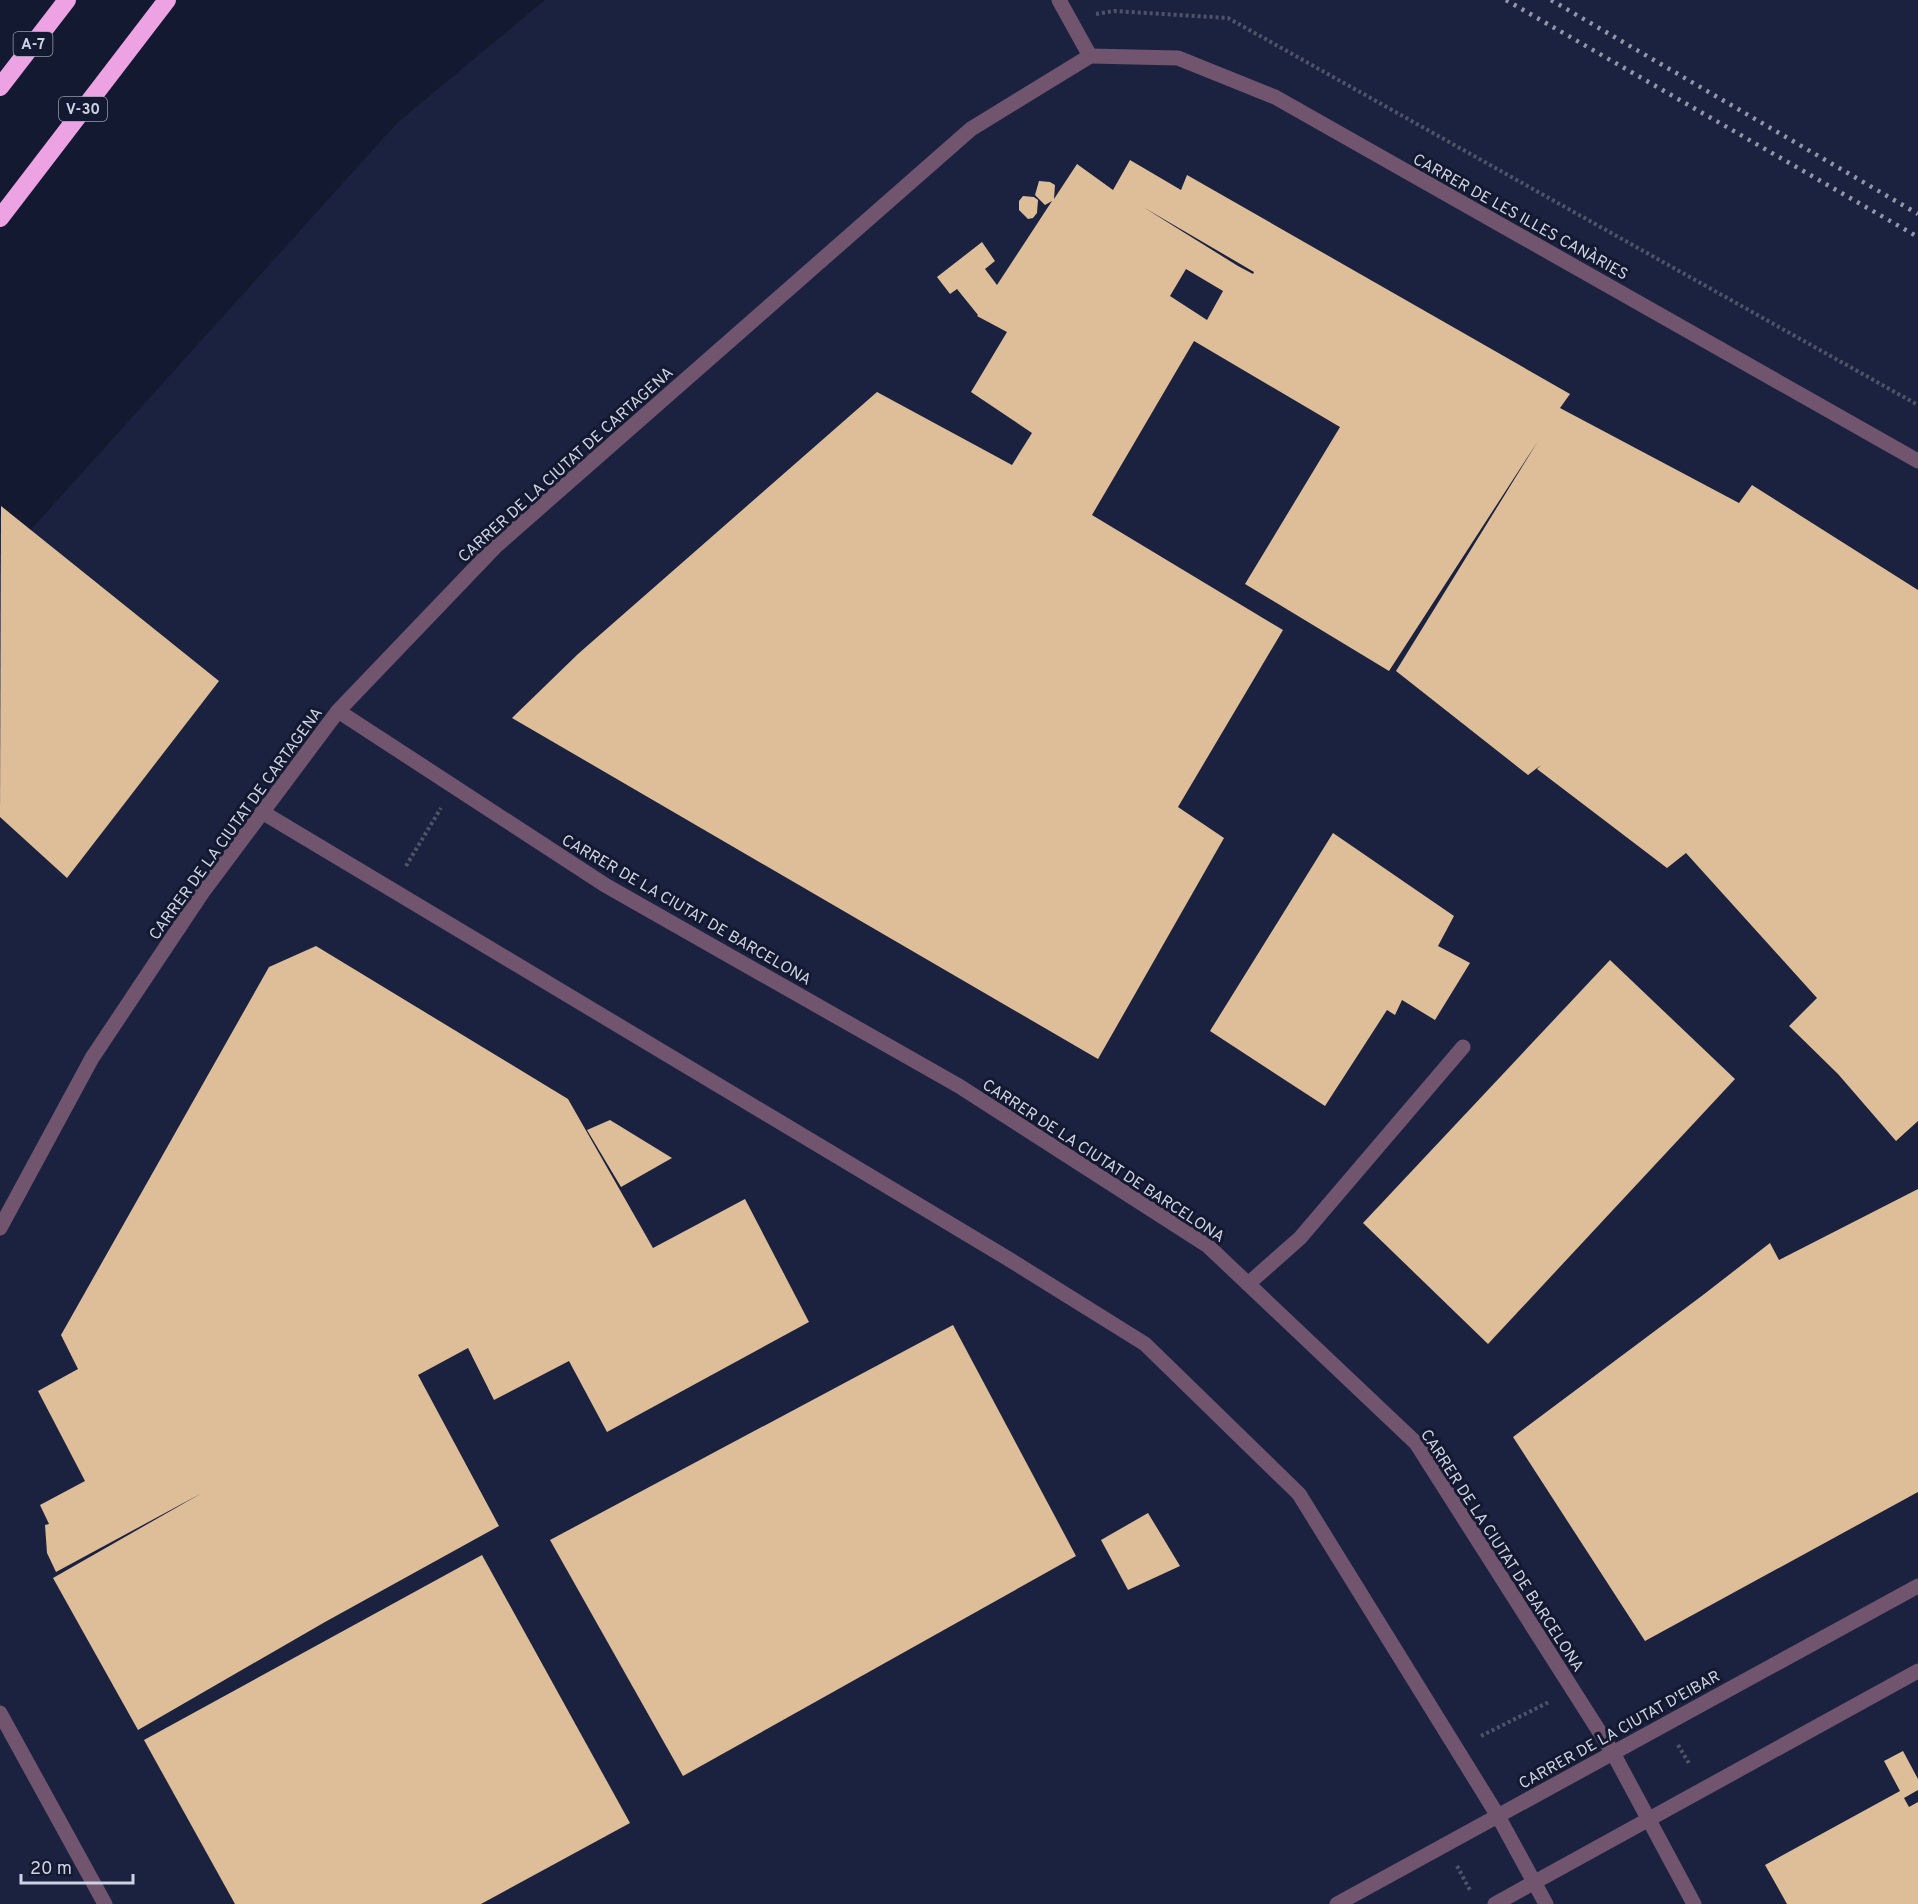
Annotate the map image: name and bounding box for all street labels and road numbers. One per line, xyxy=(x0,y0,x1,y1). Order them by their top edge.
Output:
road number: A-7 xyxy=(14,32,52,56)
road number: V-30 xyxy=(59,97,107,121)
street label: CARRER DE LES ILLES CANÀRIES xyxy=(1409,148,1632,285)
street label: CARRER DE LA CIUTAT DE CARTAGENA xyxy=(455,363,678,568)
street label: CARRER DE LA CIUTAT DE CARTAGENA xyxy=(145,704,328,945)
street label: CARRER DE LA CIUTAT DE BARCELONA xyxy=(558,831,815,991)
street label: CARRER DE LA CIUTAT DE BARCELONA xyxy=(978,1076,1228,1248)
street label: CARRER DE LA CIUTAT DE BARCELONA xyxy=(1415,1426,1587,1676)
street label: CARRER DE LA CIUTAT D'EIBAR xyxy=(1516,1667,1724,1795)

